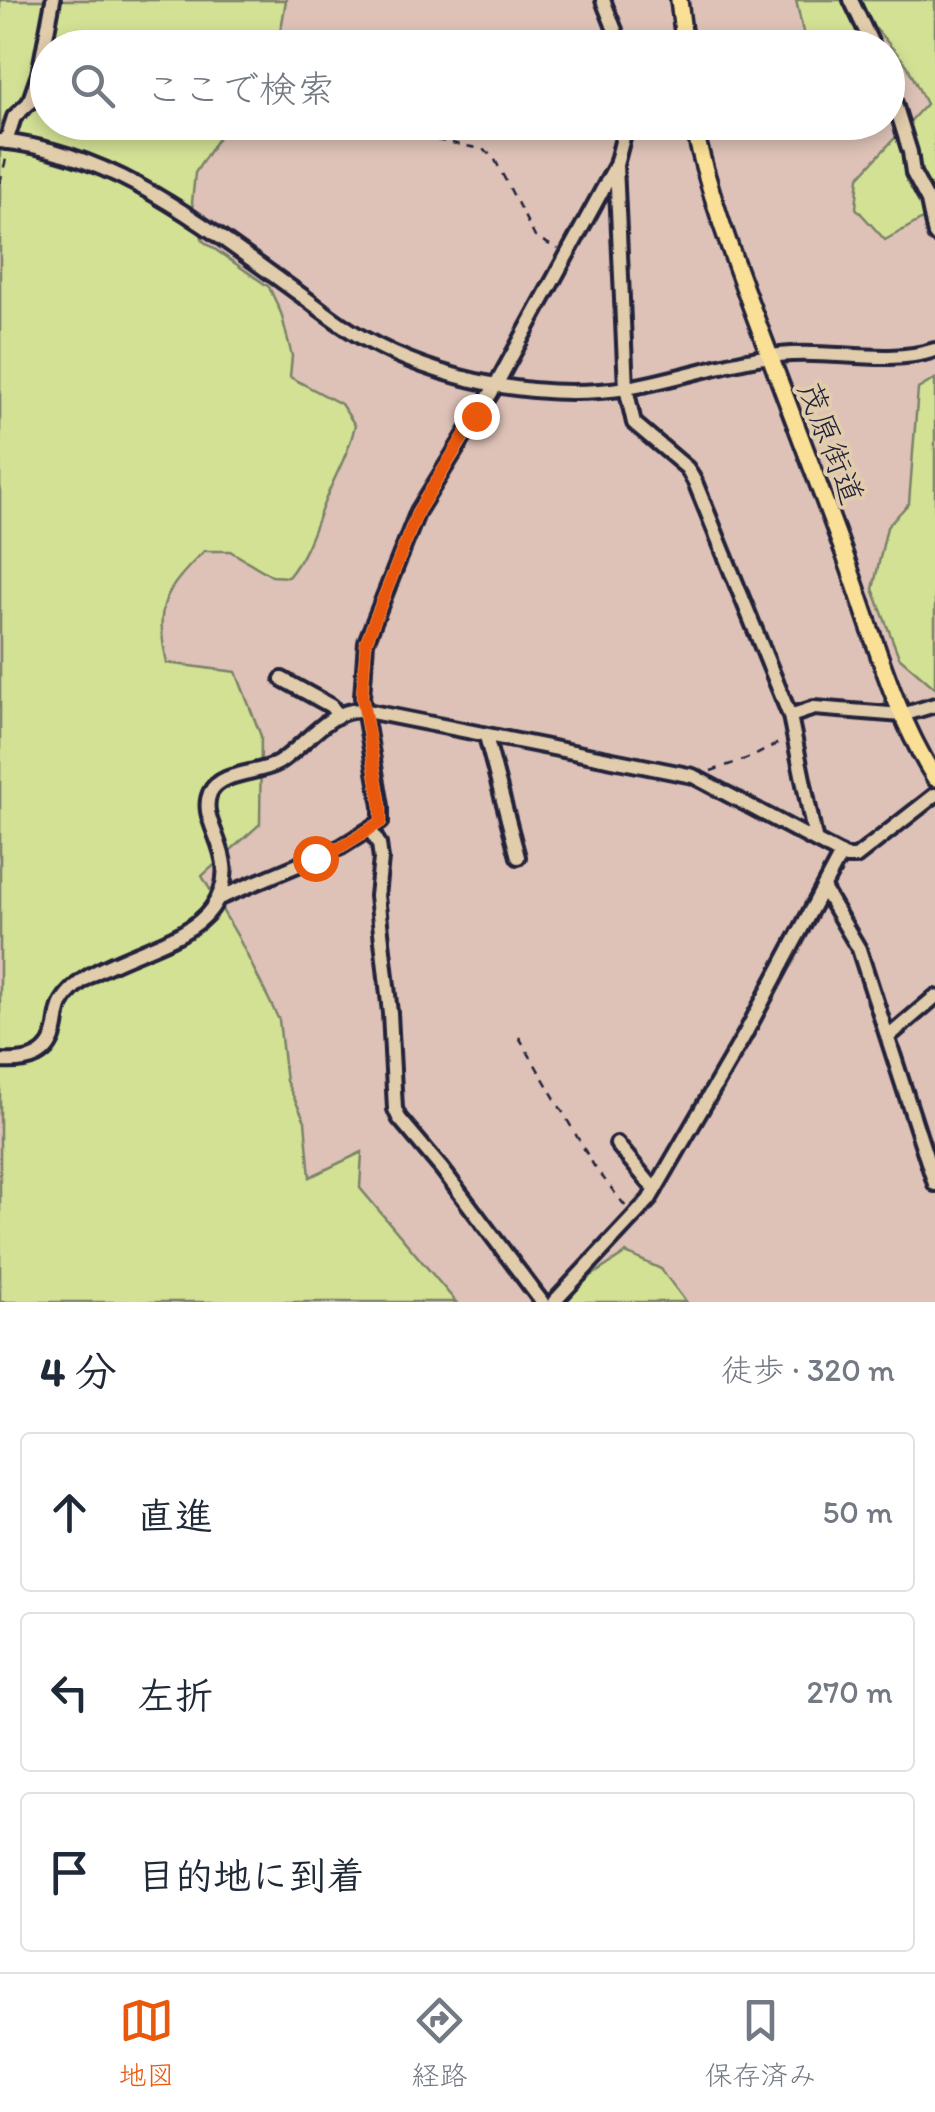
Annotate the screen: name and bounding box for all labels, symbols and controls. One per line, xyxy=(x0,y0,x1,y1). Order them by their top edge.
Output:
search box xyxy=(30,30,905,140)
icon: search xyxy=(65,58,120,113)
text: ここで検索 xyxy=(145,66,335,112)
street label: 茂原街道 xyxy=(790,376,872,510)
route end xyxy=(454,394,500,440)
route start xyxy=(293,836,339,882)
text: 4 分 xyxy=(40,1346,117,1397)
text: 徒歩 · 320 m xyxy=(721,1351,895,1389)
icon: ahead xyxy=(42,1485,97,1540)
text: 直進 xyxy=(137,1493,213,1539)
text: 50 m xyxy=(822,1493,893,1531)
icon: left xyxy=(42,1665,97,1720)
text: 左折 xyxy=(137,1673,213,1719)
text: 270 m xyxy=(806,1673,893,1711)
icon: arrive xyxy=(42,1845,97,1900)
text: 目的地に到着 xyxy=(137,1853,365,1899)
tab: 地図 xyxy=(118,1993,175,2093)
tab: 経路 xyxy=(411,1993,468,2093)
tab: 保存済み xyxy=(704,1993,817,2093)

